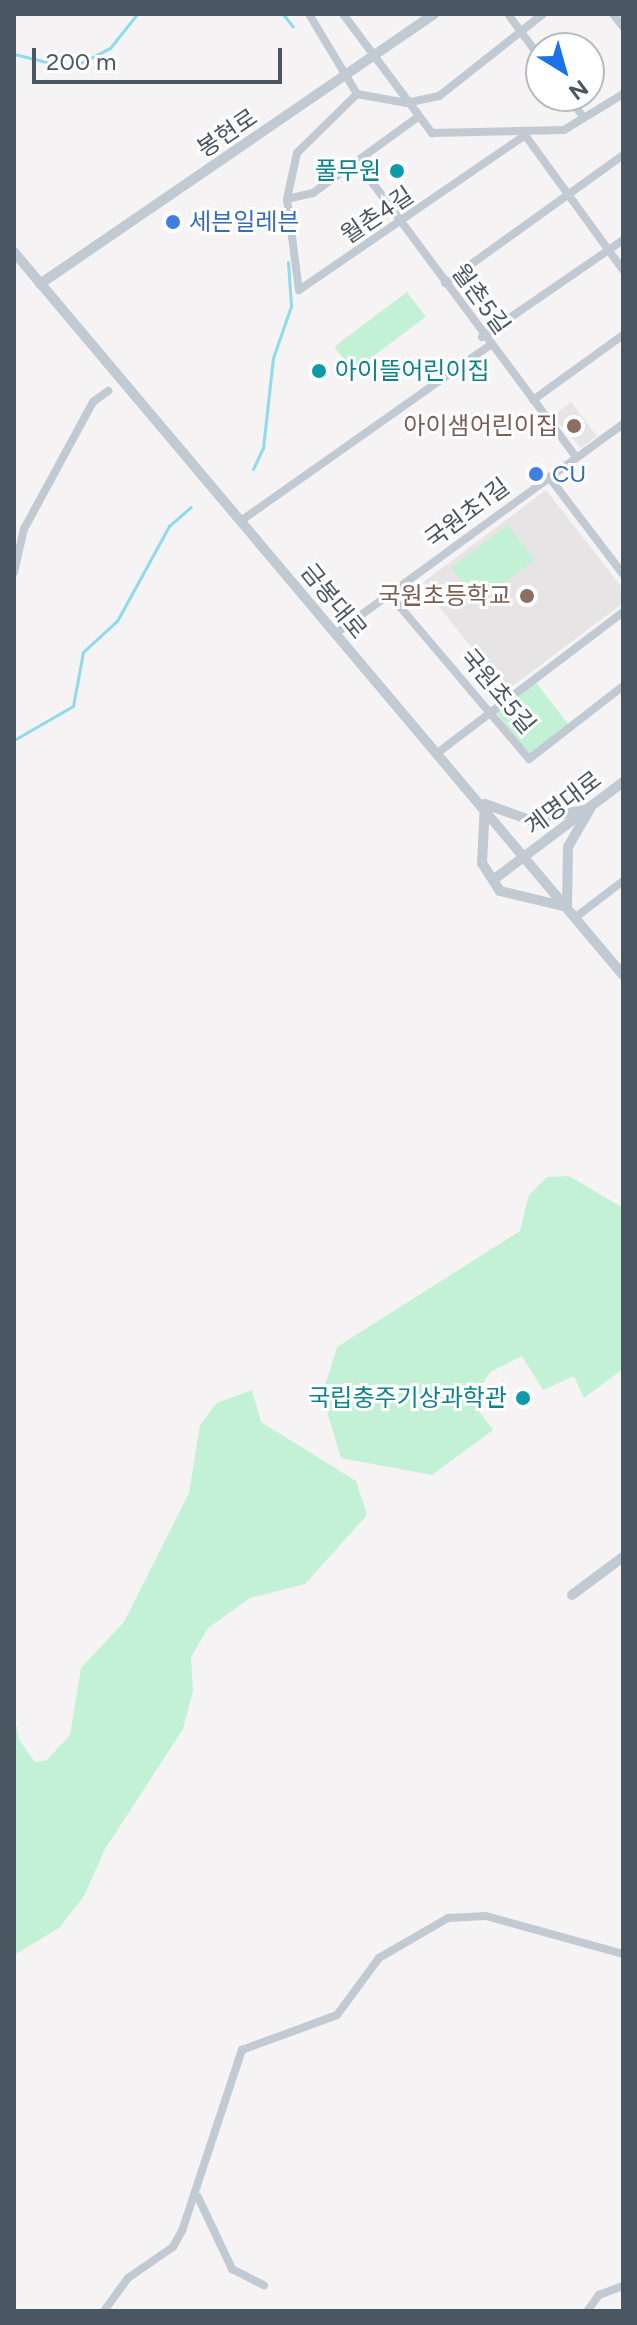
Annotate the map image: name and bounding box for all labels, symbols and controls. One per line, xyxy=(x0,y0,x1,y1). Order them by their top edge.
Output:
scale bar xyxy=(36,32,286,82)
north arrow xyxy=(525,32,605,112)
text: 200 m xyxy=(46,47,117,76)
text: N xyxy=(564,74,593,106)
street label: 봉현로 xyxy=(191,103,263,163)
place label: 풀무원 xyxy=(315,157,381,185)
marker: 풀무원 xyxy=(388,162,406,180)
street label: 월촌4길 xyxy=(335,180,419,250)
place label: 세븐일레븐 xyxy=(189,208,299,236)
marker: 세븐일레븐 xyxy=(164,213,182,231)
street label: 월촌5길 xyxy=(446,258,516,340)
place label: 아이뜰어린이집 xyxy=(335,357,490,385)
marker: 아이뜰어린이집 xyxy=(310,362,328,380)
place label: 아이샘어린이집 xyxy=(403,412,558,440)
marker: 아이샘어린이집 xyxy=(565,417,583,435)
place label: CU xyxy=(552,460,586,488)
marker: CU xyxy=(527,465,545,483)
street label: 국원초1길 xyxy=(419,472,515,554)
street label: 금봉대로 xyxy=(295,558,373,644)
place label: 국원초등학교 xyxy=(379,582,511,610)
marker: 국원초등학교 xyxy=(518,587,536,605)
street label: 국원초5길 xyxy=(454,643,542,739)
street label: 계명대로 xyxy=(519,765,607,841)
place label: 국립충주기상과학관 xyxy=(308,1384,507,1412)
marker: 국립충주기상과학관 xyxy=(514,1389,532,1407)

